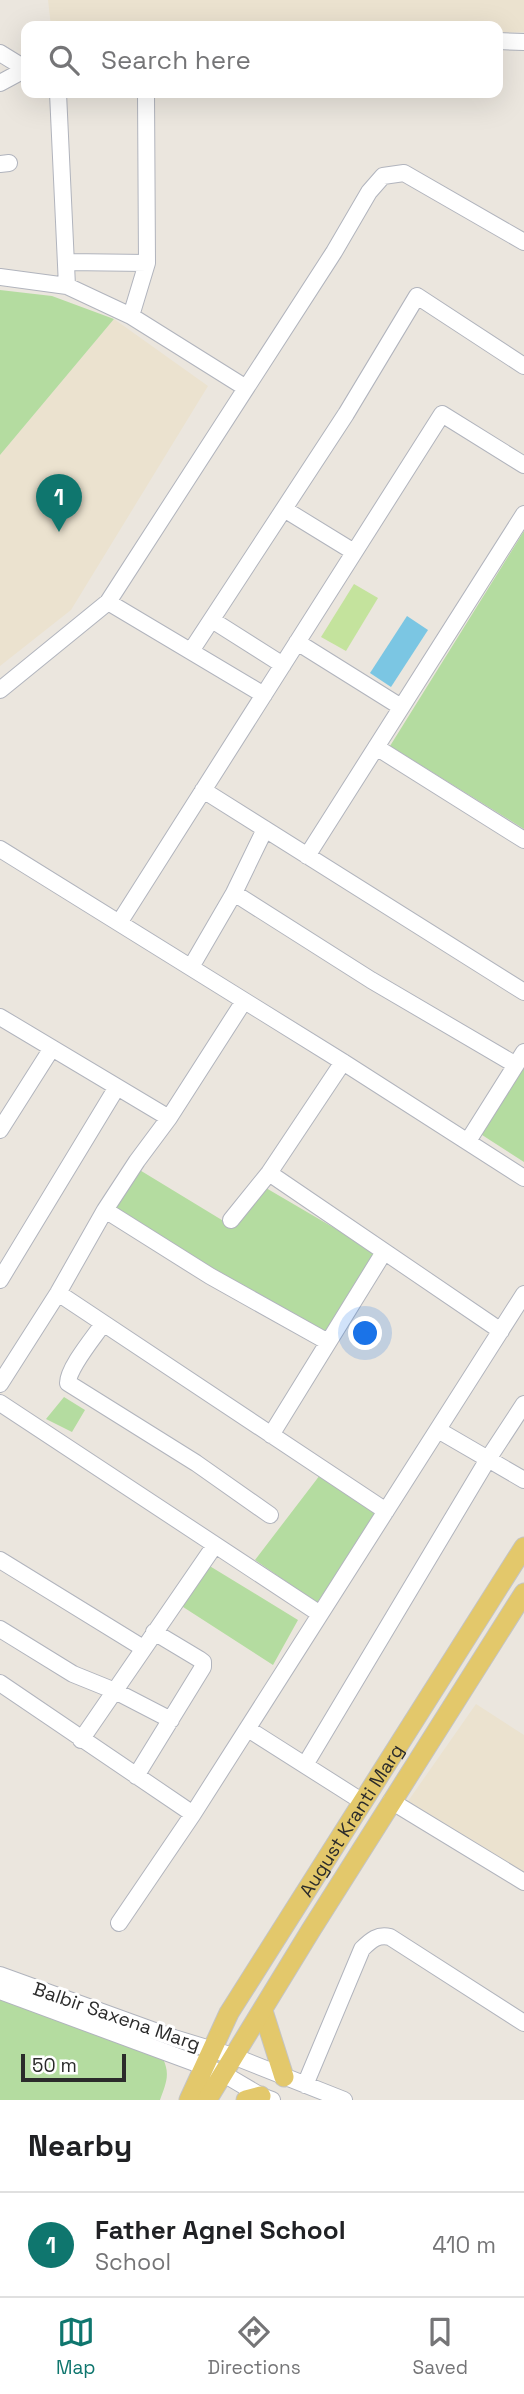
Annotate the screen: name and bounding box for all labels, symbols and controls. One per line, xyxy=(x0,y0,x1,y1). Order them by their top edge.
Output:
search box xyxy=(21,21,503,98)
icon: search xyxy=(45,41,83,79)
text: Search here xyxy=(101,43,251,77)
pin: 1 xyxy=(36,474,82,532)
your location xyxy=(348,1316,382,1350)
street label: August Kranti Marg xyxy=(294,1739,409,1902)
street label: Balbir Saxena Marg xyxy=(30,1976,204,2057)
scale bar xyxy=(21,2051,126,2083)
text: 50 m xyxy=(32,2053,77,2078)
text: Nearby xyxy=(28,2126,132,2165)
text: Father Agnel School xyxy=(95,2213,346,2247)
text: 1 xyxy=(46,2230,56,2260)
text: 410 m xyxy=(432,2230,496,2260)
text: School xyxy=(95,2247,171,2277)
tab: Map xyxy=(56,2313,96,2380)
tab: Directions xyxy=(208,2313,301,2380)
tab: Saved xyxy=(413,2313,468,2380)

